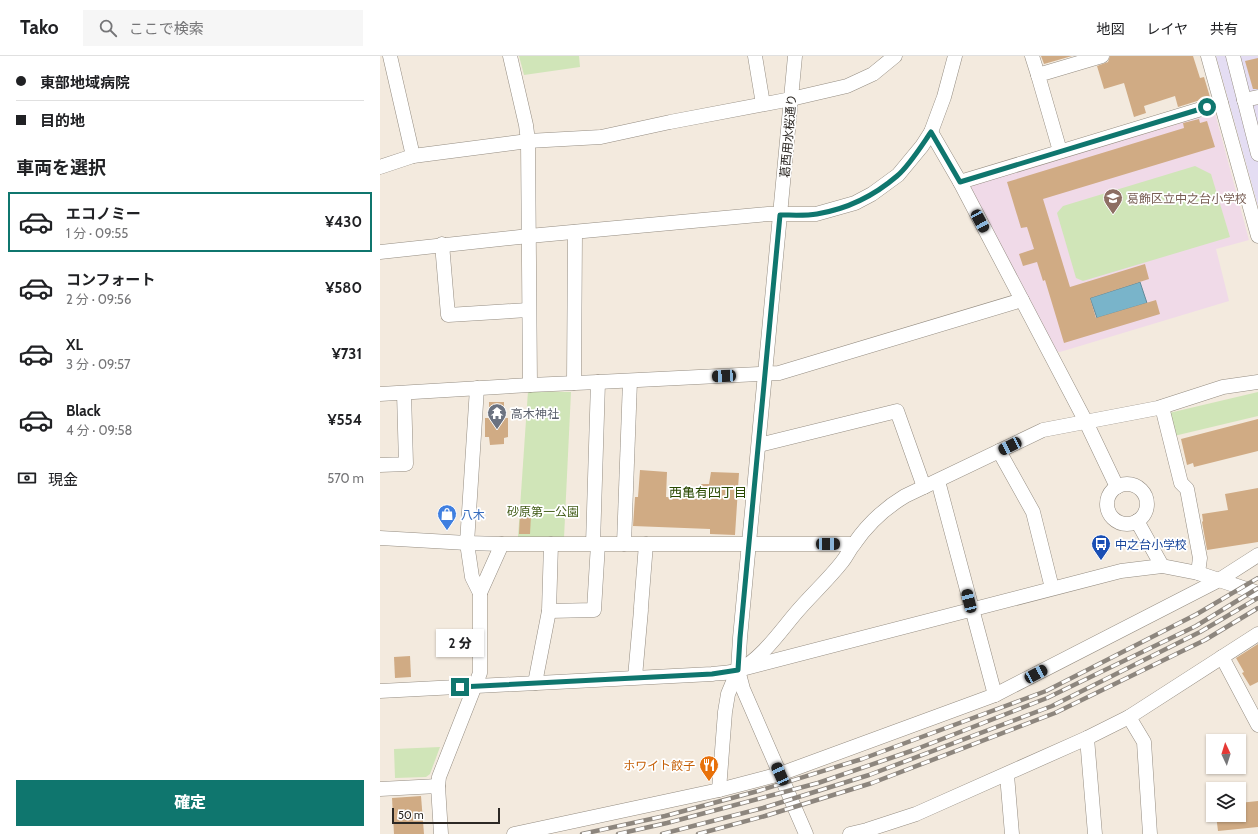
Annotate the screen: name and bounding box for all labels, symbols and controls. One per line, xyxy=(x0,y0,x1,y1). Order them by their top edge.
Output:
search box xyxy=(83,10,363,46)
text: Tako xyxy=(20,16,59,39)
icon: search xyxy=(97,17,119,39)
text: ここで検索 xyxy=(129,20,204,38)
text: 地図 xyxy=(1096,20,1124,38)
text: レイヤ xyxy=(1146,20,1188,38)
text: 共有 xyxy=(1210,20,1238,38)
text: 東部地域病院 xyxy=(40,74,130,92)
street label: 葛西用水桜通り xyxy=(777,93,799,179)
route start xyxy=(1198,98,1216,116)
text: 目的地 xyxy=(40,112,85,130)
text: 車両を選択 xyxy=(16,157,106,179)
school or university icon: 葛飾区立中之台小学校 xyxy=(1102,187,1124,215)
place label: 葛飾区立中之台小学校 xyxy=(1127,191,1247,206)
icon: car xyxy=(18,204,54,240)
text: エコノミー xyxy=(66,205,141,223)
car xyxy=(969,208,991,234)
text: ¥430 xyxy=(325,213,362,231)
text: 1 分 · 09:55 xyxy=(66,225,128,241)
icon: car xyxy=(18,270,54,306)
text: コンフォート xyxy=(66,271,156,289)
text: ¥580 xyxy=(325,279,362,297)
text: 2 分 · 09:56 xyxy=(66,291,131,307)
icon: car xyxy=(18,336,54,372)
text: XL xyxy=(66,336,83,354)
text: ¥731 xyxy=(332,345,362,363)
text: 3 分 · 09:57 xyxy=(66,356,131,372)
car xyxy=(712,369,736,383)
icon: car xyxy=(18,402,54,438)
text: Black xyxy=(66,402,101,420)
temple icon: 高木神社 xyxy=(486,402,508,430)
place label: 高木神社 xyxy=(511,406,559,421)
text: ¥554 xyxy=(328,411,362,429)
text: 4 分 · 09:58 xyxy=(66,422,132,438)
car xyxy=(997,435,1023,457)
icon: cash xyxy=(16,467,38,489)
text: 570 m xyxy=(327,470,364,486)
text: 現金 xyxy=(48,471,78,489)
district label: 西亀有四丁目 xyxy=(669,484,747,500)
shop icon: 八木 xyxy=(436,503,458,531)
park label: 砂原第一公園 xyxy=(507,504,579,519)
place label: 八木 xyxy=(461,507,485,522)
bus stop icon: 中之台小学校 xyxy=(1090,533,1112,561)
place label: 中之台小学校 xyxy=(1115,537,1187,552)
car xyxy=(816,538,840,550)
car xyxy=(960,588,978,614)
callout: 2 分 xyxy=(436,629,484,657)
text: 2 分 xyxy=(449,635,471,651)
car xyxy=(1023,663,1049,685)
route end xyxy=(451,678,469,696)
north arrow xyxy=(1206,734,1246,774)
map controls xyxy=(1206,734,1246,822)
restaurant icon: ホワイト餃子 xyxy=(698,754,720,782)
place label: ホワイト餃子 xyxy=(623,758,695,773)
car xyxy=(770,761,790,787)
button: 確定 xyxy=(16,780,364,826)
button: layers xyxy=(1206,782,1246,822)
scale bar xyxy=(392,806,500,825)
text: 50 m xyxy=(398,808,424,822)

